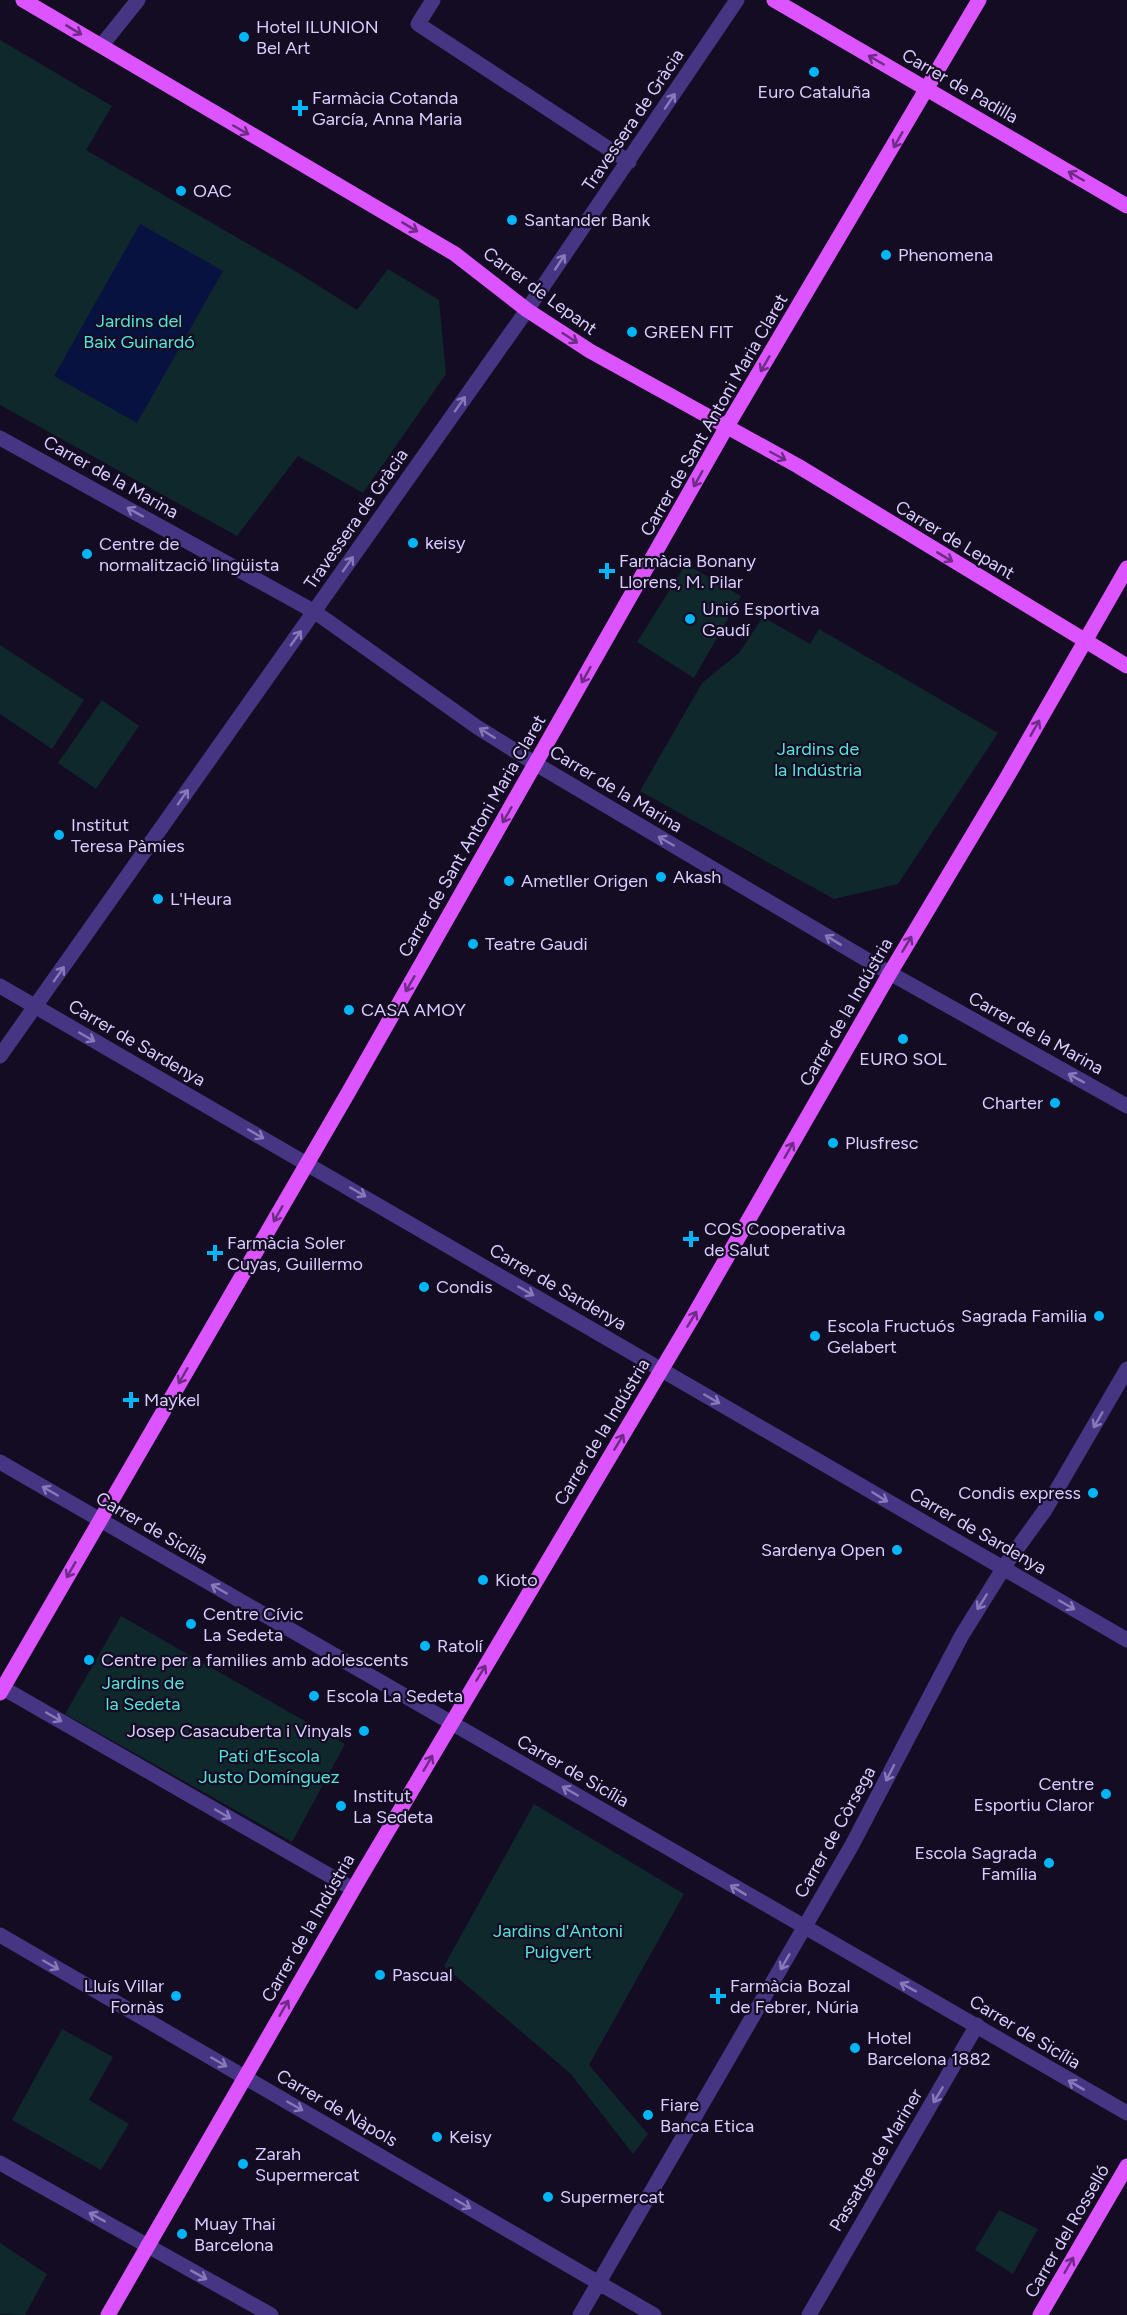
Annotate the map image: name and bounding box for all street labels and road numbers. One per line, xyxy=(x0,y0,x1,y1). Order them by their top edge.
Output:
street label: Carrer de Padilla xyxy=(898,44,1022,128)
street label: Travessera de Gràcia xyxy=(577,45,689,195)
street label: Carrer de Lepant xyxy=(479,242,601,340)
street label: Carrer de Sant Antoni Maria Claret xyxy=(635,290,793,540)
street label: Carrer de la Marina xyxy=(40,431,182,523)
street label: Travessera de Gràcia xyxy=(299,445,413,593)
street label: Carrer de Lepant xyxy=(891,496,1019,584)
street label: Carrer de Sant Antoni Maria Claret xyxy=(393,711,551,961)
street label: Carrer de la Marina xyxy=(546,741,686,837)
street label: Carrer de la Indústria xyxy=(795,934,897,1090)
street label: Carrer de la Marina xyxy=(965,987,1107,1079)
street label: Carrer de Sardenya xyxy=(65,995,209,1091)
street label: Carrer de Sardenya xyxy=(486,1239,630,1335)
street label: Carrer de la Indústria xyxy=(550,1355,654,1509)
street label: Carrer de Sardenya xyxy=(906,1483,1050,1579)
street label: Carrer de Sicília xyxy=(92,1487,212,1569)
street label: Carrer de Sicília xyxy=(513,1730,633,1812)
street label: Carrer de Còrsega xyxy=(790,1762,880,1902)
street label: Carrer de la Indústria xyxy=(257,1850,359,2006)
street label: Carrer de Sicília xyxy=(965,1990,1085,2074)
street label: Carrer de Nàpols xyxy=(273,2064,401,2152)
street label: Passatge de Mariner xyxy=(825,2085,927,2235)
street label: Carrer del Rosselló xyxy=(1020,2160,1114,2302)

